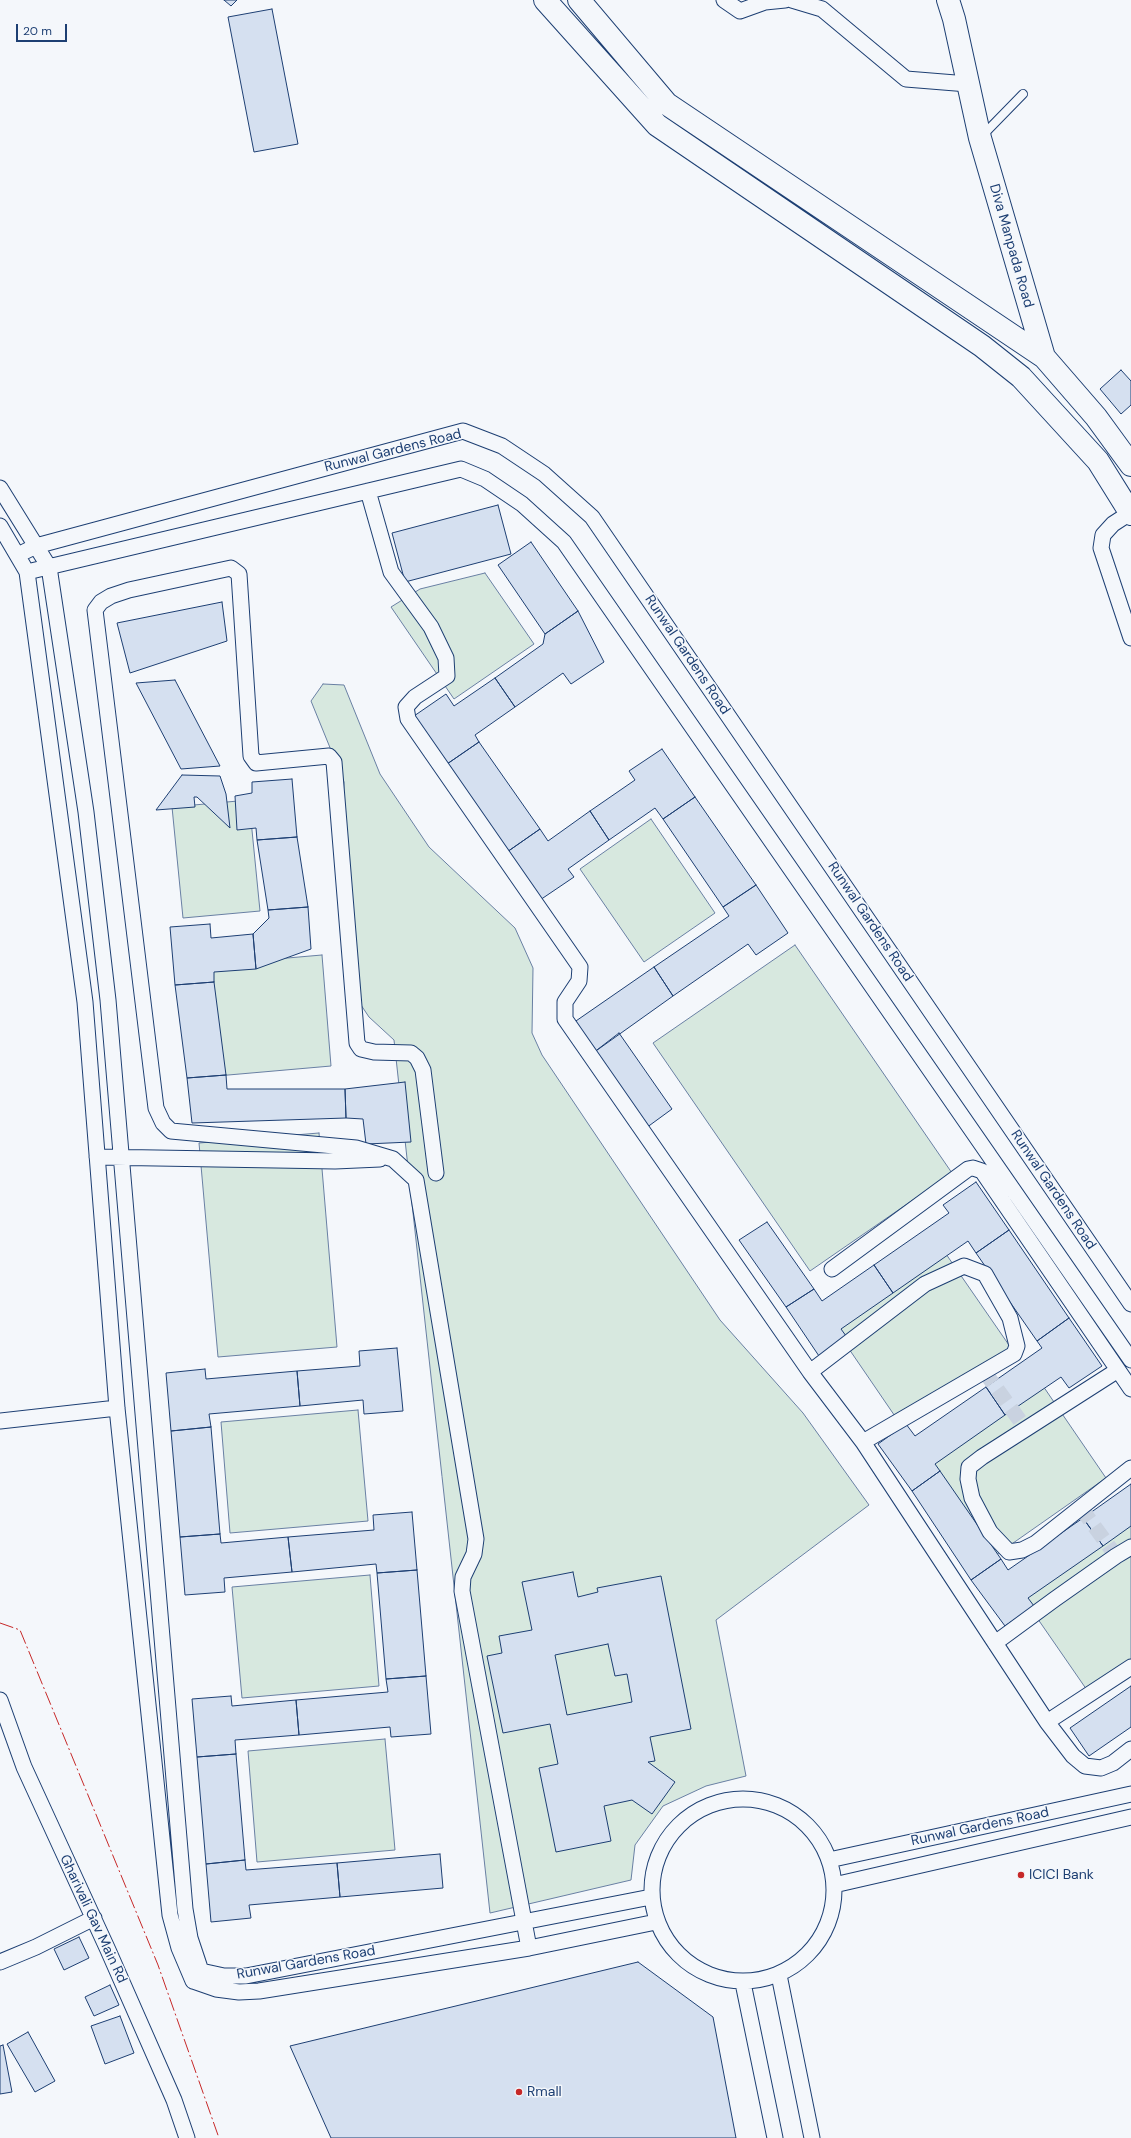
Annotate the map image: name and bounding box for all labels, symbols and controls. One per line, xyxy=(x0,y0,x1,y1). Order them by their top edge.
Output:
scale bar xyxy=(18,16,69,42)
text: 20 m xyxy=(23,23,52,39)
street label: Diva Manpada Road xyxy=(985,182,1037,310)
street label: Runwal Gardens Road xyxy=(323,426,463,476)
street label: Runwal Gardens Road xyxy=(641,592,733,718)
street label: Runwal Gardens Road xyxy=(824,859,916,985)
street label: Runwal Gardens Road xyxy=(1007,1127,1099,1253)
street label: Runwal Gardens Road xyxy=(910,1804,1050,1850)
street label: Gharivali Gav Main Rd xyxy=(56,1852,130,1986)
place label: ICICI Bank xyxy=(1029,1867,1094,1883)
marker: ICICI Bank xyxy=(1016,1870,1026,1880)
street label: Runwal Gardens Road xyxy=(235,1943,377,1983)
place label: Rmall xyxy=(527,2084,562,2100)
marker: Rmall xyxy=(514,2087,524,2097)

